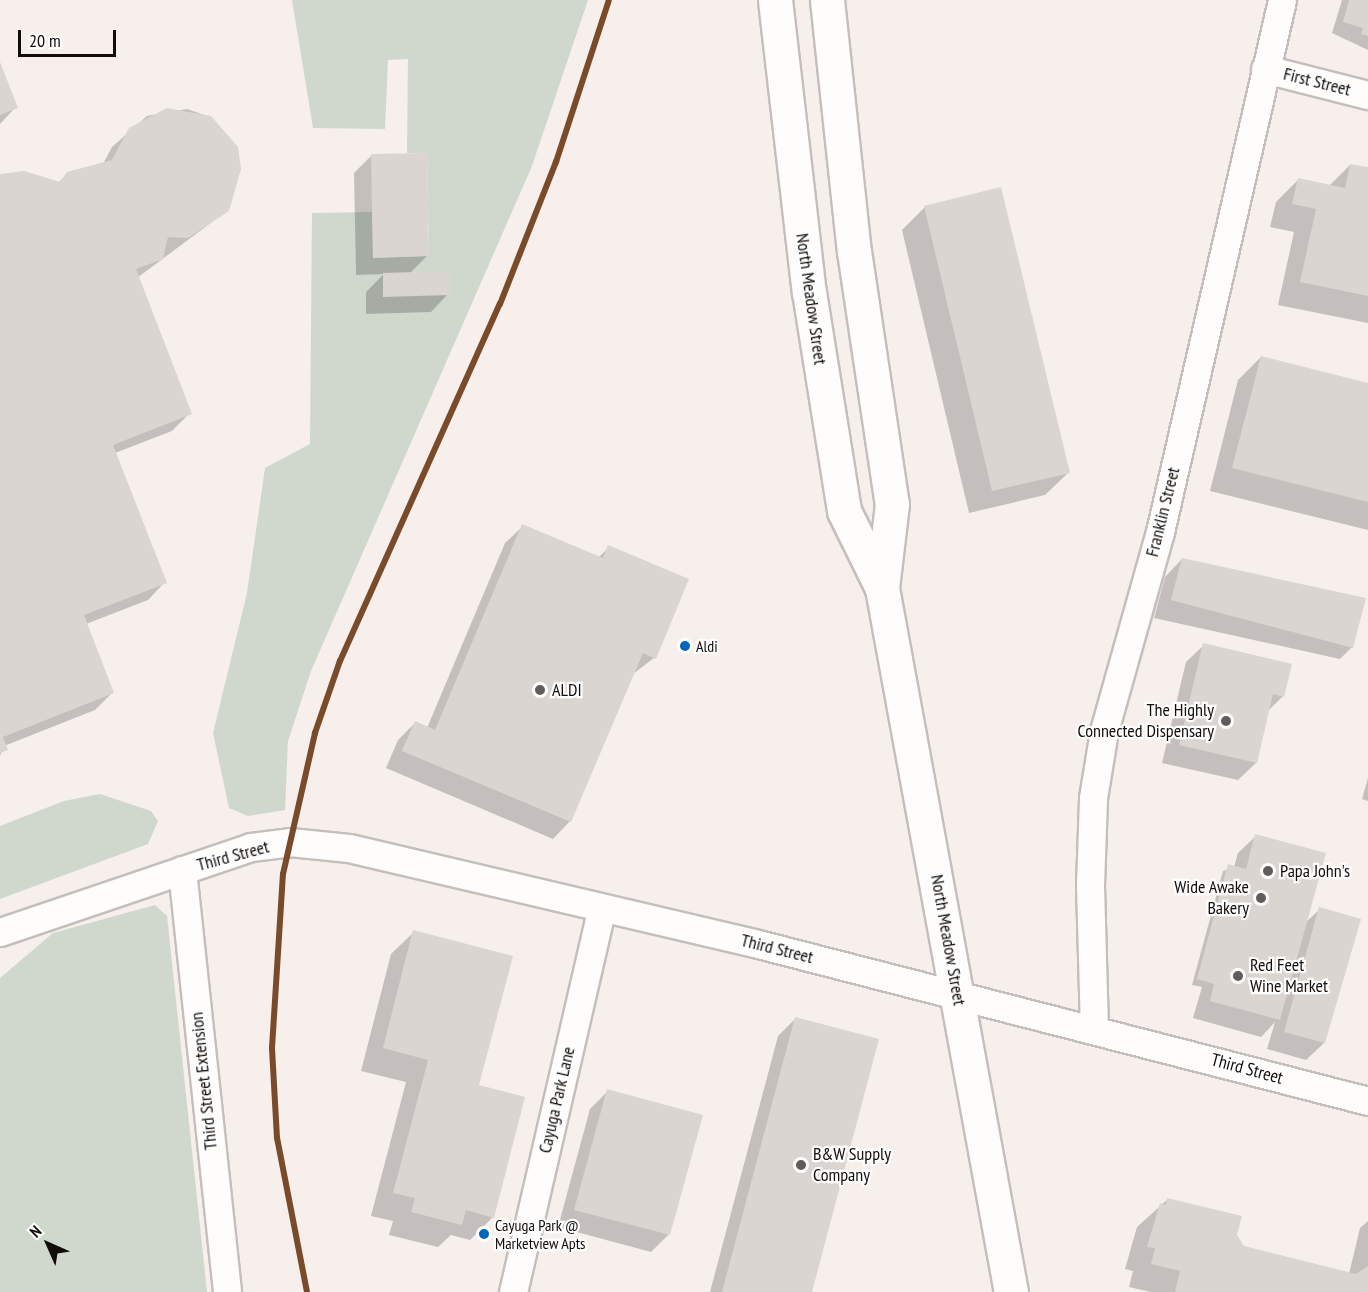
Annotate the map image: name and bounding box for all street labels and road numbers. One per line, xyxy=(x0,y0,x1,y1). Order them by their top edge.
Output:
street label: First Street xyxy=(1281,63,1353,101)
street label: North Meadow Street xyxy=(791,232,831,366)
street label: Franklin Street xyxy=(1141,465,1185,559)
street label: Third Street xyxy=(195,836,271,876)
street label: North Meadow Street xyxy=(926,873,970,1007)
street label: Third Street xyxy=(739,930,815,968)
street label: Third Street Extension xyxy=(186,1011,222,1151)
street label: Cayuga Park Lane xyxy=(534,1045,580,1155)
street label: Third Street xyxy=(1209,1049,1285,1089)

